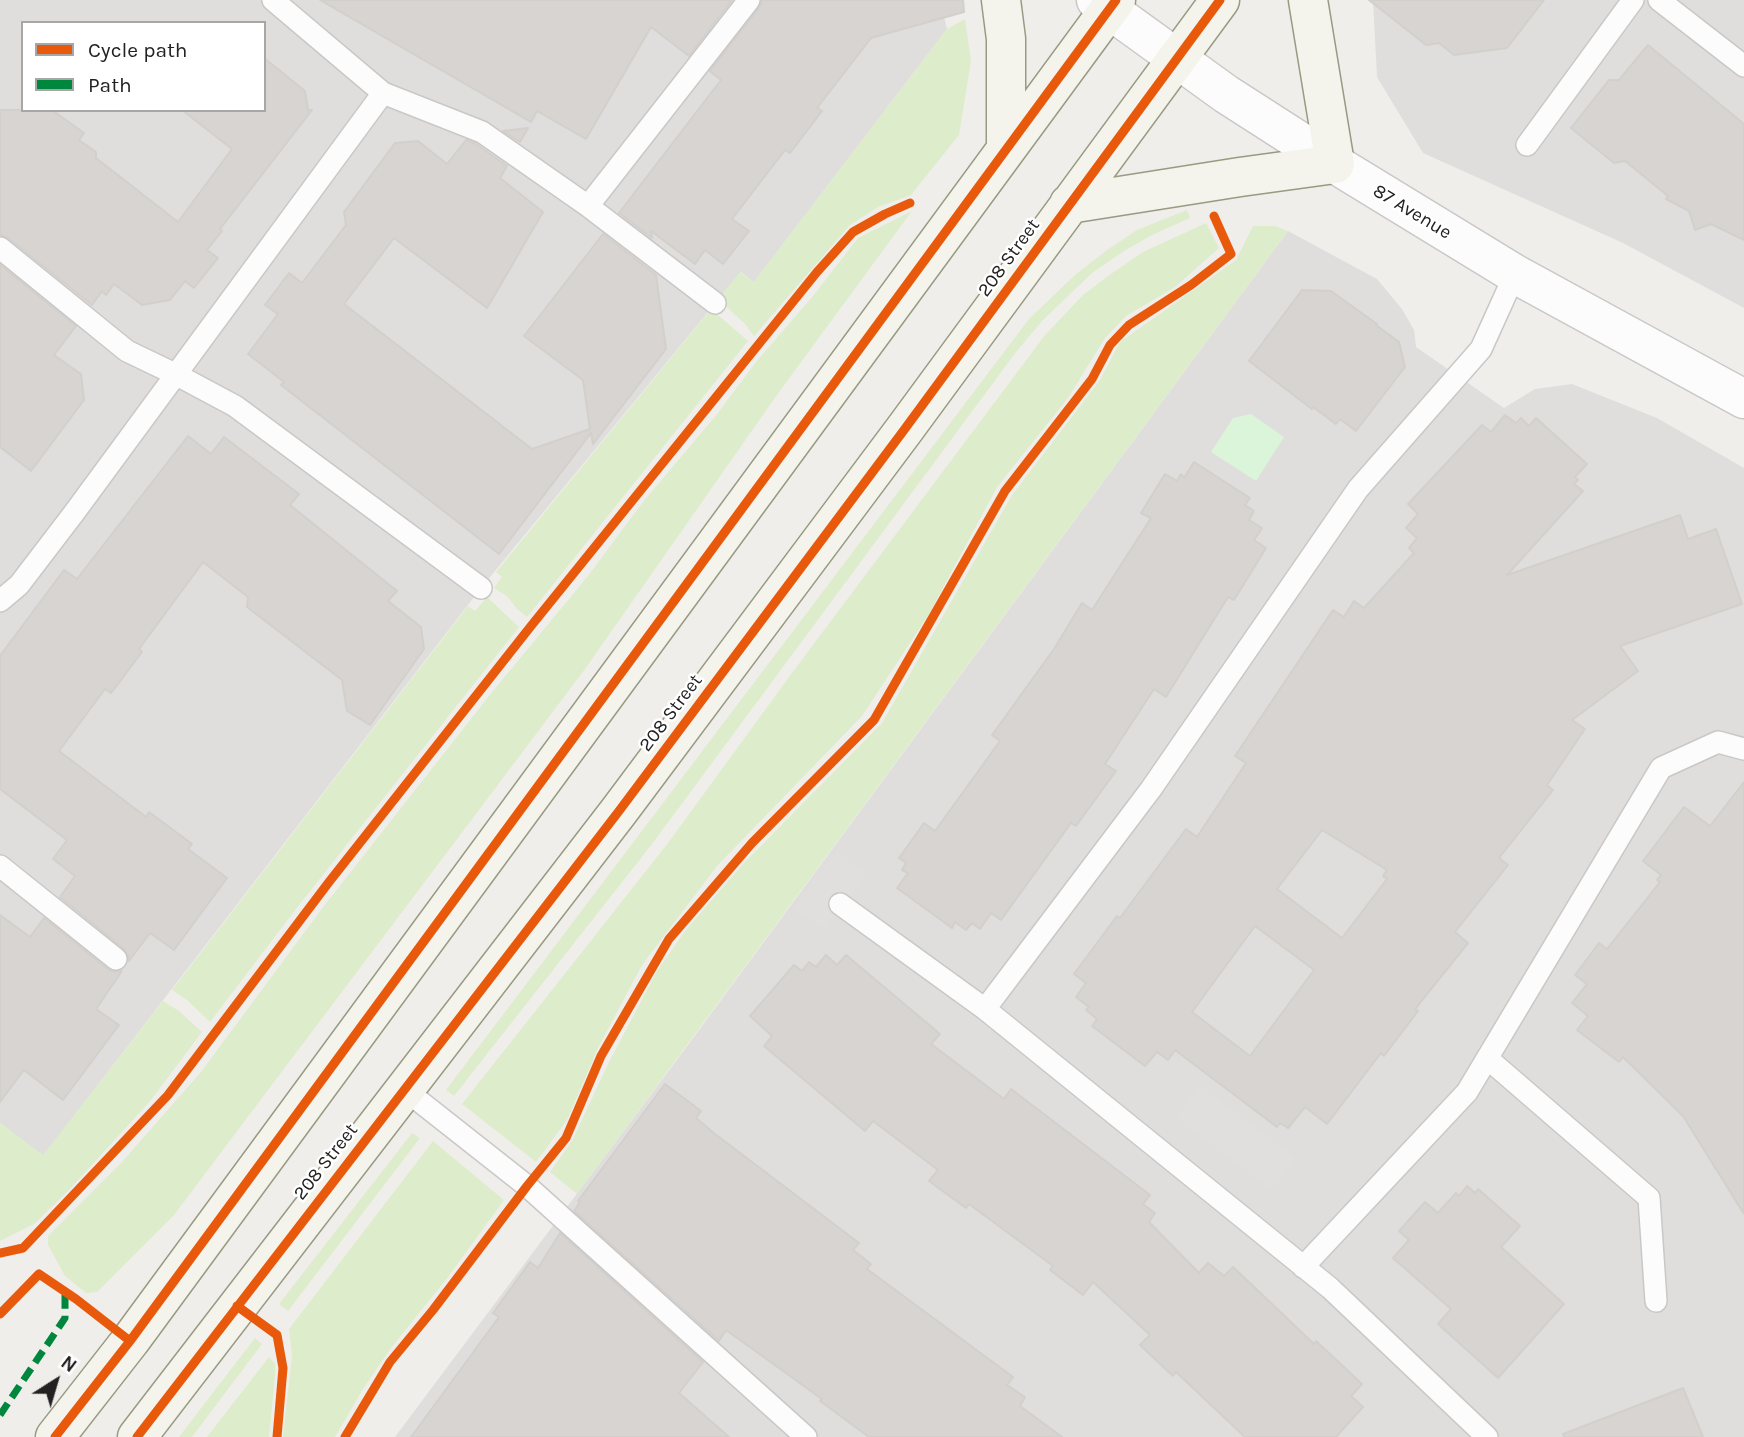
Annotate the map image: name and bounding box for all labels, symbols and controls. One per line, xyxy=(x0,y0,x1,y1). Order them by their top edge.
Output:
legend xyxy=(21,21,266,112)
text: Cycle path xyxy=(88,38,188,62)
text: Path xyxy=(88,73,132,97)
street label: 87 Avenue xyxy=(1369,180,1455,244)
street label: 208 Street xyxy=(973,215,1045,301)
street label: 208 Street xyxy=(635,670,707,756)
street label: 208 Street xyxy=(289,1119,363,1205)
north arrow xyxy=(21,1346,91,1416)
text: N xyxy=(57,1351,81,1377)

